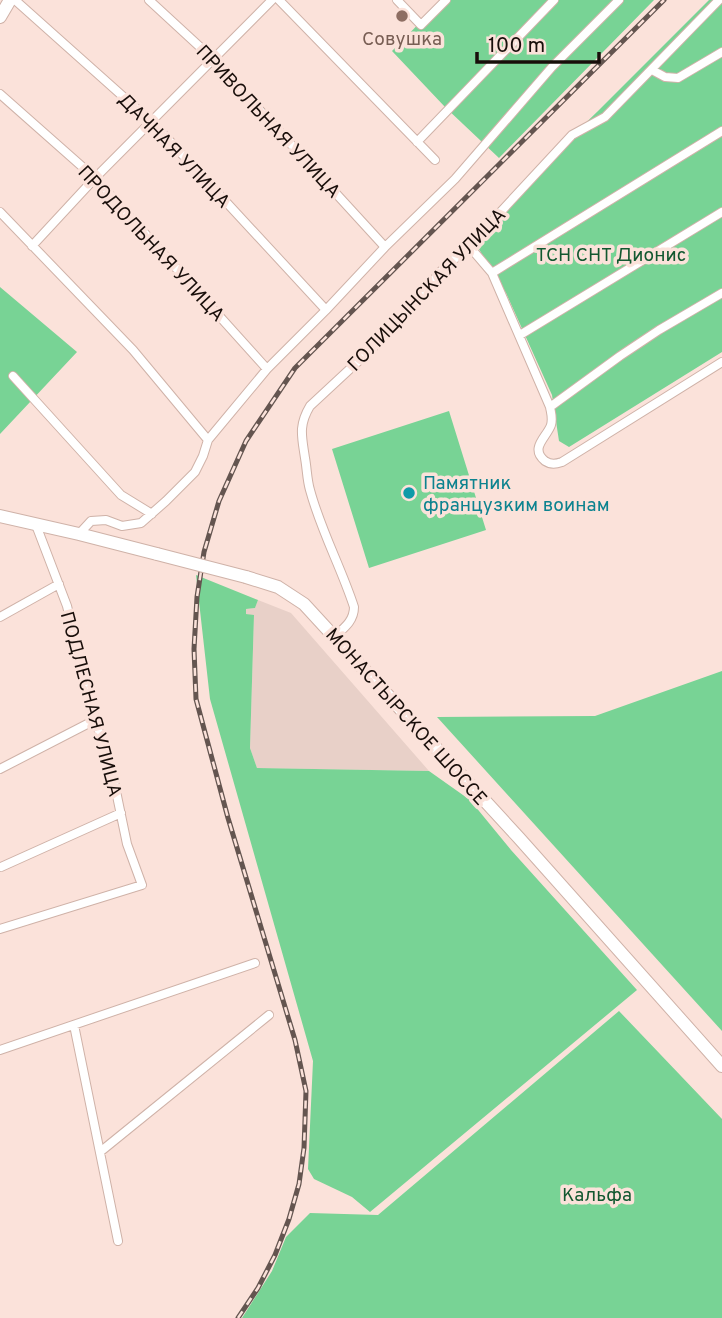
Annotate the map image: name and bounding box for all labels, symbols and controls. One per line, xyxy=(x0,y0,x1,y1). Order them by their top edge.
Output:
marker: Совушка xyxy=(394,8,410,24)
scale bar xyxy=(477,21,600,65)
place label: Совушка xyxy=(362,28,442,52)
text: 100 m xyxy=(488,33,545,60)
street label: ПРИВОЛЬНАЯ УЛИЦА xyxy=(190,41,345,204)
street label: ДАЧНАЯ УЛИЦА xyxy=(112,89,235,214)
street label: ПРОДОЛЬНАЯ УЛИЦА xyxy=(72,161,229,328)
street label: ГОЛИЦЫНСКАЯ УЛИЦА xyxy=(343,204,512,377)
park label: ТСН СНТ Дионис xyxy=(536,244,686,268)
place label: Памятник французким воинам xyxy=(423,472,610,518)
marker: Памятник французким воинам xyxy=(401,485,417,501)
street label: ПОДЛЕСНАЯ УЛИЦА xyxy=(54,609,126,800)
street label: МОНАСТЫРСКОЕ ШОССЕ xyxy=(319,624,492,811)
park label: Кальфа xyxy=(562,1184,632,1208)

